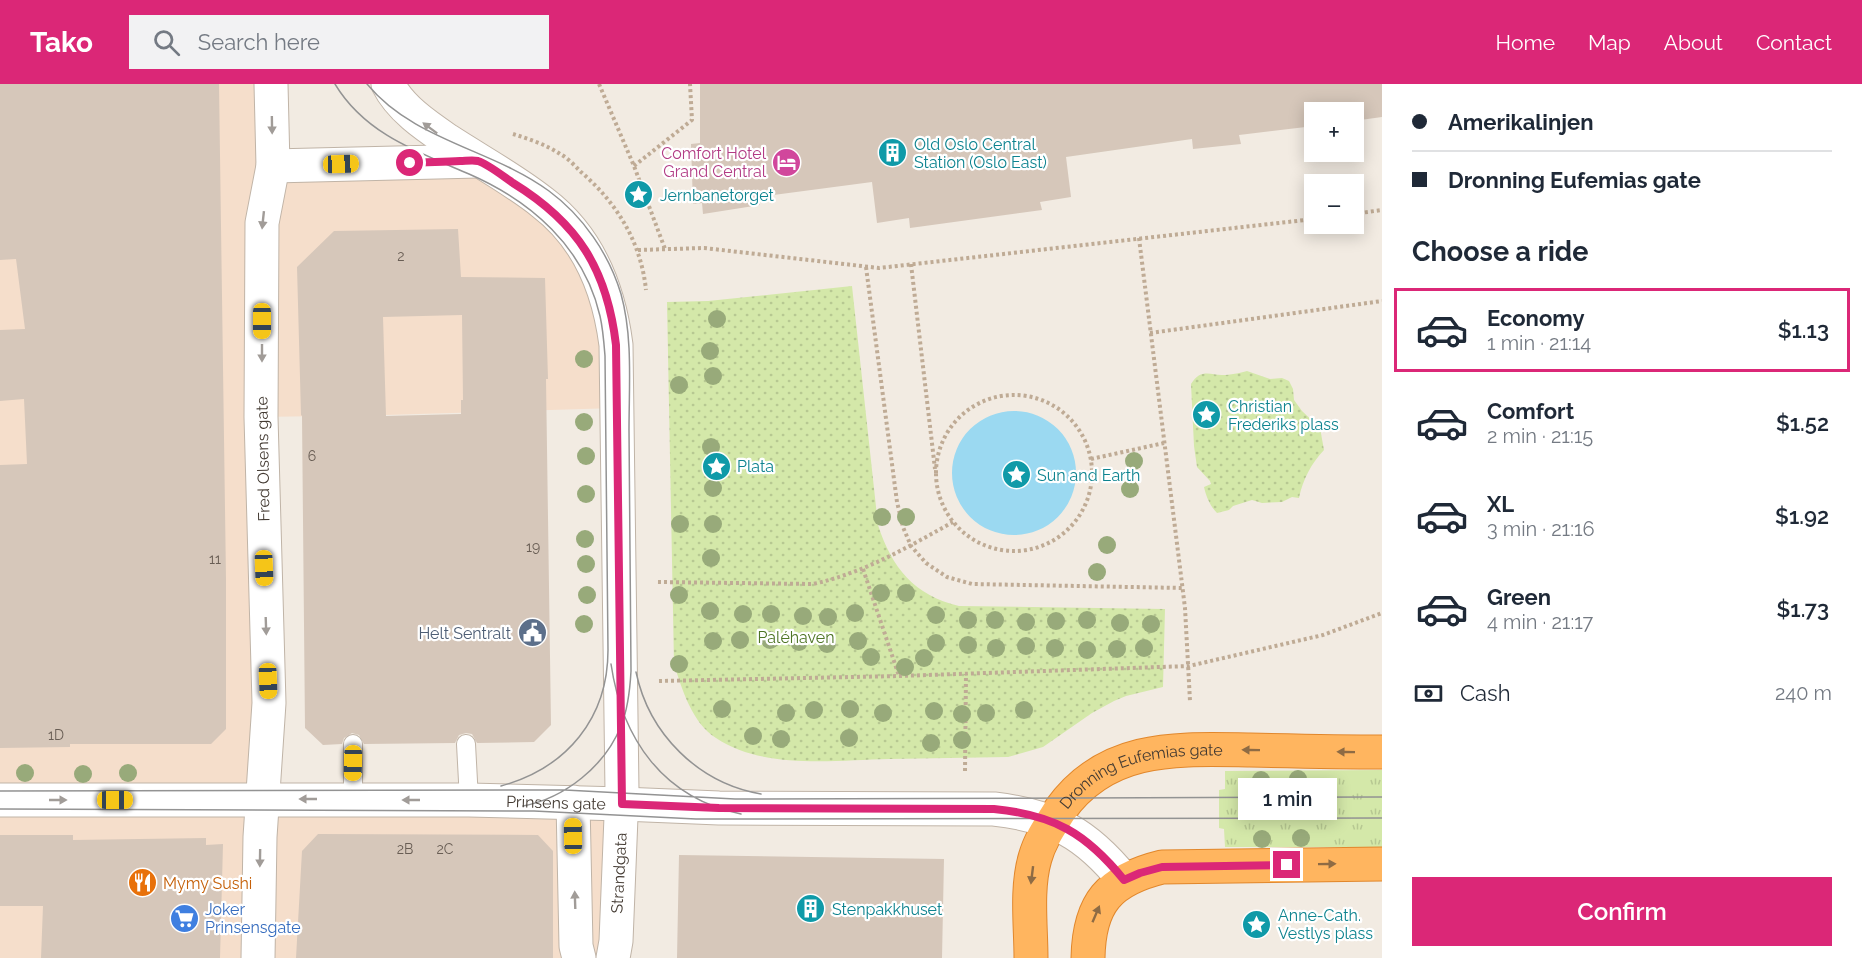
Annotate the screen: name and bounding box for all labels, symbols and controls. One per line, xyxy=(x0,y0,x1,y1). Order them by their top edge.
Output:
search box xyxy=(129,15,549,69)
text: Tako xyxy=(30,26,93,59)
icon: search xyxy=(150,26,183,59)
text: Search here xyxy=(198,29,320,55)
text: Home xyxy=(1496,30,1555,55)
text: Map xyxy=(1588,30,1631,55)
text: About xyxy=(1664,30,1723,55)
text: Contact xyxy=(1756,30,1832,55)
map controls xyxy=(1304,102,1364,234)
button: + xyxy=(1304,102,1364,162)
text: Amerikalinjen xyxy=(1448,109,1593,135)
one-way arrow xyxy=(267,116,277,135)
one-way arrow xyxy=(422,121,438,134)
place label: Old Oslo Central Station (Oslo East) xyxy=(914,135,1047,172)
building icon: Old Oslo Central Station (Oslo East) xyxy=(877,137,909,169)
place label: Comfort Hotel Grand Central xyxy=(661,144,767,181)
hotel icon: Comfort Hotel Grand Central xyxy=(771,146,803,178)
route start xyxy=(396,149,423,176)
car xyxy=(323,154,359,174)
text: Dronning Eufemias gate xyxy=(1448,167,1701,193)
button: − xyxy=(1304,174,1364,234)
place icon: Jernbanetorget xyxy=(623,179,655,211)
place label: Jernbanetorget xyxy=(660,186,774,205)
one-way arrow xyxy=(258,210,268,229)
text: Choose a ride xyxy=(1412,236,1588,267)
house number: 2 xyxy=(397,248,405,264)
car xyxy=(253,303,271,339)
icon: car xyxy=(1415,303,1469,357)
text: Economy xyxy=(1487,305,1585,331)
text: $1.13 xyxy=(1778,317,1829,343)
text: 1 min · 21:14 xyxy=(1487,331,1591,355)
one-way arrow xyxy=(257,344,267,363)
street label: Fred Olsens gate xyxy=(252,396,274,522)
icon: car xyxy=(1415,396,1469,450)
place label: Christian Frederiks plass xyxy=(1228,397,1339,434)
text: Comfort xyxy=(1487,398,1574,424)
place icon: Christian Frederiks plass xyxy=(1191,399,1223,431)
text: $1.52 xyxy=(1776,410,1829,436)
text: 2 min · 21:15 xyxy=(1487,424,1593,448)
house number: 6 xyxy=(308,448,316,464)
place icon: Plata xyxy=(700,450,732,482)
place label: Plata xyxy=(737,457,774,476)
place icon: Sun and Earth xyxy=(1000,459,1032,491)
place label: Sun and Earth xyxy=(1037,466,1140,485)
icon: car xyxy=(1415,489,1469,543)
text: XL xyxy=(1487,491,1514,517)
text: $1.92 xyxy=(1775,503,1829,529)
text: 3 min · 21:16 xyxy=(1487,517,1595,541)
house number: 19 xyxy=(526,539,540,555)
car xyxy=(254,550,274,586)
house number: 11 xyxy=(209,551,221,567)
icon: car xyxy=(1415,582,1469,636)
text: Green xyxy=(1487,584,1551,610)
text: $1.73 xyxy=(1776,596,1829,622)
text: 4 min · 21:17 xyxy=(1487,610,1593,634)
one-way arrow xyxy=(262,617,271,636)
public building icon: Helt Sentralt xyxy=(516,617,548,649)
place label: Helt Sentralt xyxy=(418,624,512,643)
park label: Paléhaven xyxy=(757,628,835,647)
car xyxy=(258,663,278,699)
icon: cash xyxy=(1412,677,1445,710)
text: Cash xyxy=(1460,680,1511,706)
text: 240 m xyxy=(1775,681,1832,705)
house number: 1D xyxy=(48,727,64,743)
street label: Dronning Eufemias gate xyxy=(1055,740,1223,812)
car xyxy=(344,745,362,781)
one-way arrow xyxy=(1241,745,1260,755)
one-way arrow xyxy=(1336,747,1355,757)
callout: 1 min xyxy=(1238,778,1336,820)
text: 1 min xyxy=(1263,787,1312,811)
car xyxy=(97,791,133,809)
street label: Prinsens gate xyxy=(506,791,606,813)
one-way arrow xyxy=(298,794,317,804)
one-way arrow xyxy=(49,795,68,805)
one-way arrow xyxy=(402,795,421,805)
car xyxy=(564,818,582,854)
street label: Strandgata xyxy=(607,832,631,914)
house number: 2B xyxy=(397,841,413,857)
house number: 2C xyxy=(437,841,454,857)
one-way arrow xyxy=(255,848,264,867)
route end xyxy=(1273,851,1300,878)
one-way arrow xyxy=(1317,859,1336,869)
one-way arrow xyxy=(1027,866,1037,885)
restaurant icon: Mymy Sushi xyxy=(126,867,158,899)
place label: Mymy Sushi xyxy=(163,874,252,893)
button: Confirm xyxy=(1412,877,1832,946)
one-way arrow xyxy=(570,890,580,909)
building icon: Stenpakkhuset xyxy=(795,893,827,925)
place label: Joker Prinsensgate xyxy=(205,900,301,937)
place label: Stenpakkhuset xyxy=(832,900,943,919)
supermarket icon: Joker Prinsensgate xyxy=(168,902,200,934)
one-way arrow xyxy=(1091,905,1101,923)
place label: Anne-Cath. Vestlys plass xyxy=(1278,906,1373,943)
place icon: Anne-Cath. Vestlys plass xyxy=(1241,908,1273,940)

